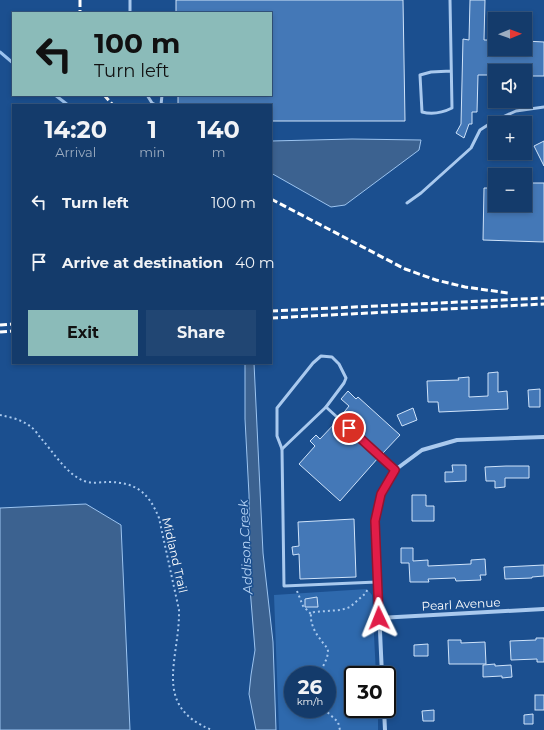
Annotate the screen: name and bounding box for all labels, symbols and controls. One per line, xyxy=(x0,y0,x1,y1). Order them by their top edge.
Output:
north arrow xyxy=(488,12,532,56)
map controls xyxy=(488,12,532,212)
text: 100 m xyxy=(94,26,180,60)
icon: left xyxy=(28,28,80,80)
text: Turn left xyxy=(94,60,169,82)
button: sound xyxy=(488,64,532,108)
text: 14:20 xyxy=(44,115,107,144)
text: 1 xyxy=(148,115,157,144)
text: 140 xyxy=(198,115,240,144)
button: + xyxy=(488,116,532,160)
text: Arrival xyxy=(55,144,96,160)
text: min xyxy=(139,144,165,160)
text: m xyxy=(212,144,226,160)
button: − xyxy=(488,168,532,212)
icon: left xyxy=(28,191,50,213)
text: Turn left xyxy=(62,193,129,212)
text: 100 m xyxy=(211,193,256,212)
icon: arrive xyxy=(28,251,50,273)
text: Arrive at destination xyxy=(62,253,223,272)
text: 40 m xyxy=(235,253,275,272)
button: Exit xyxy=(28,310,138,356)
button: Share xyxy=(146,310,256,356)
pin xyxy=(332,411,366,445)
icon: arrive xyxy=(338,417,360,439)
water label: Addison Creek xyxy=(234,498,256,596)
street label: Midland Trail xyxy=(159,516,191,594)
street label: Pearl Avenue xyxy=(421,594,501,614)
position arrow xyxy=(358,597,400,639)
speed limit sign: 30 xyxy=(344,666,396,718)
text: 26 xyxy=(298,675,322,699)
text: km/h xyxy=(297,695,323,708)

